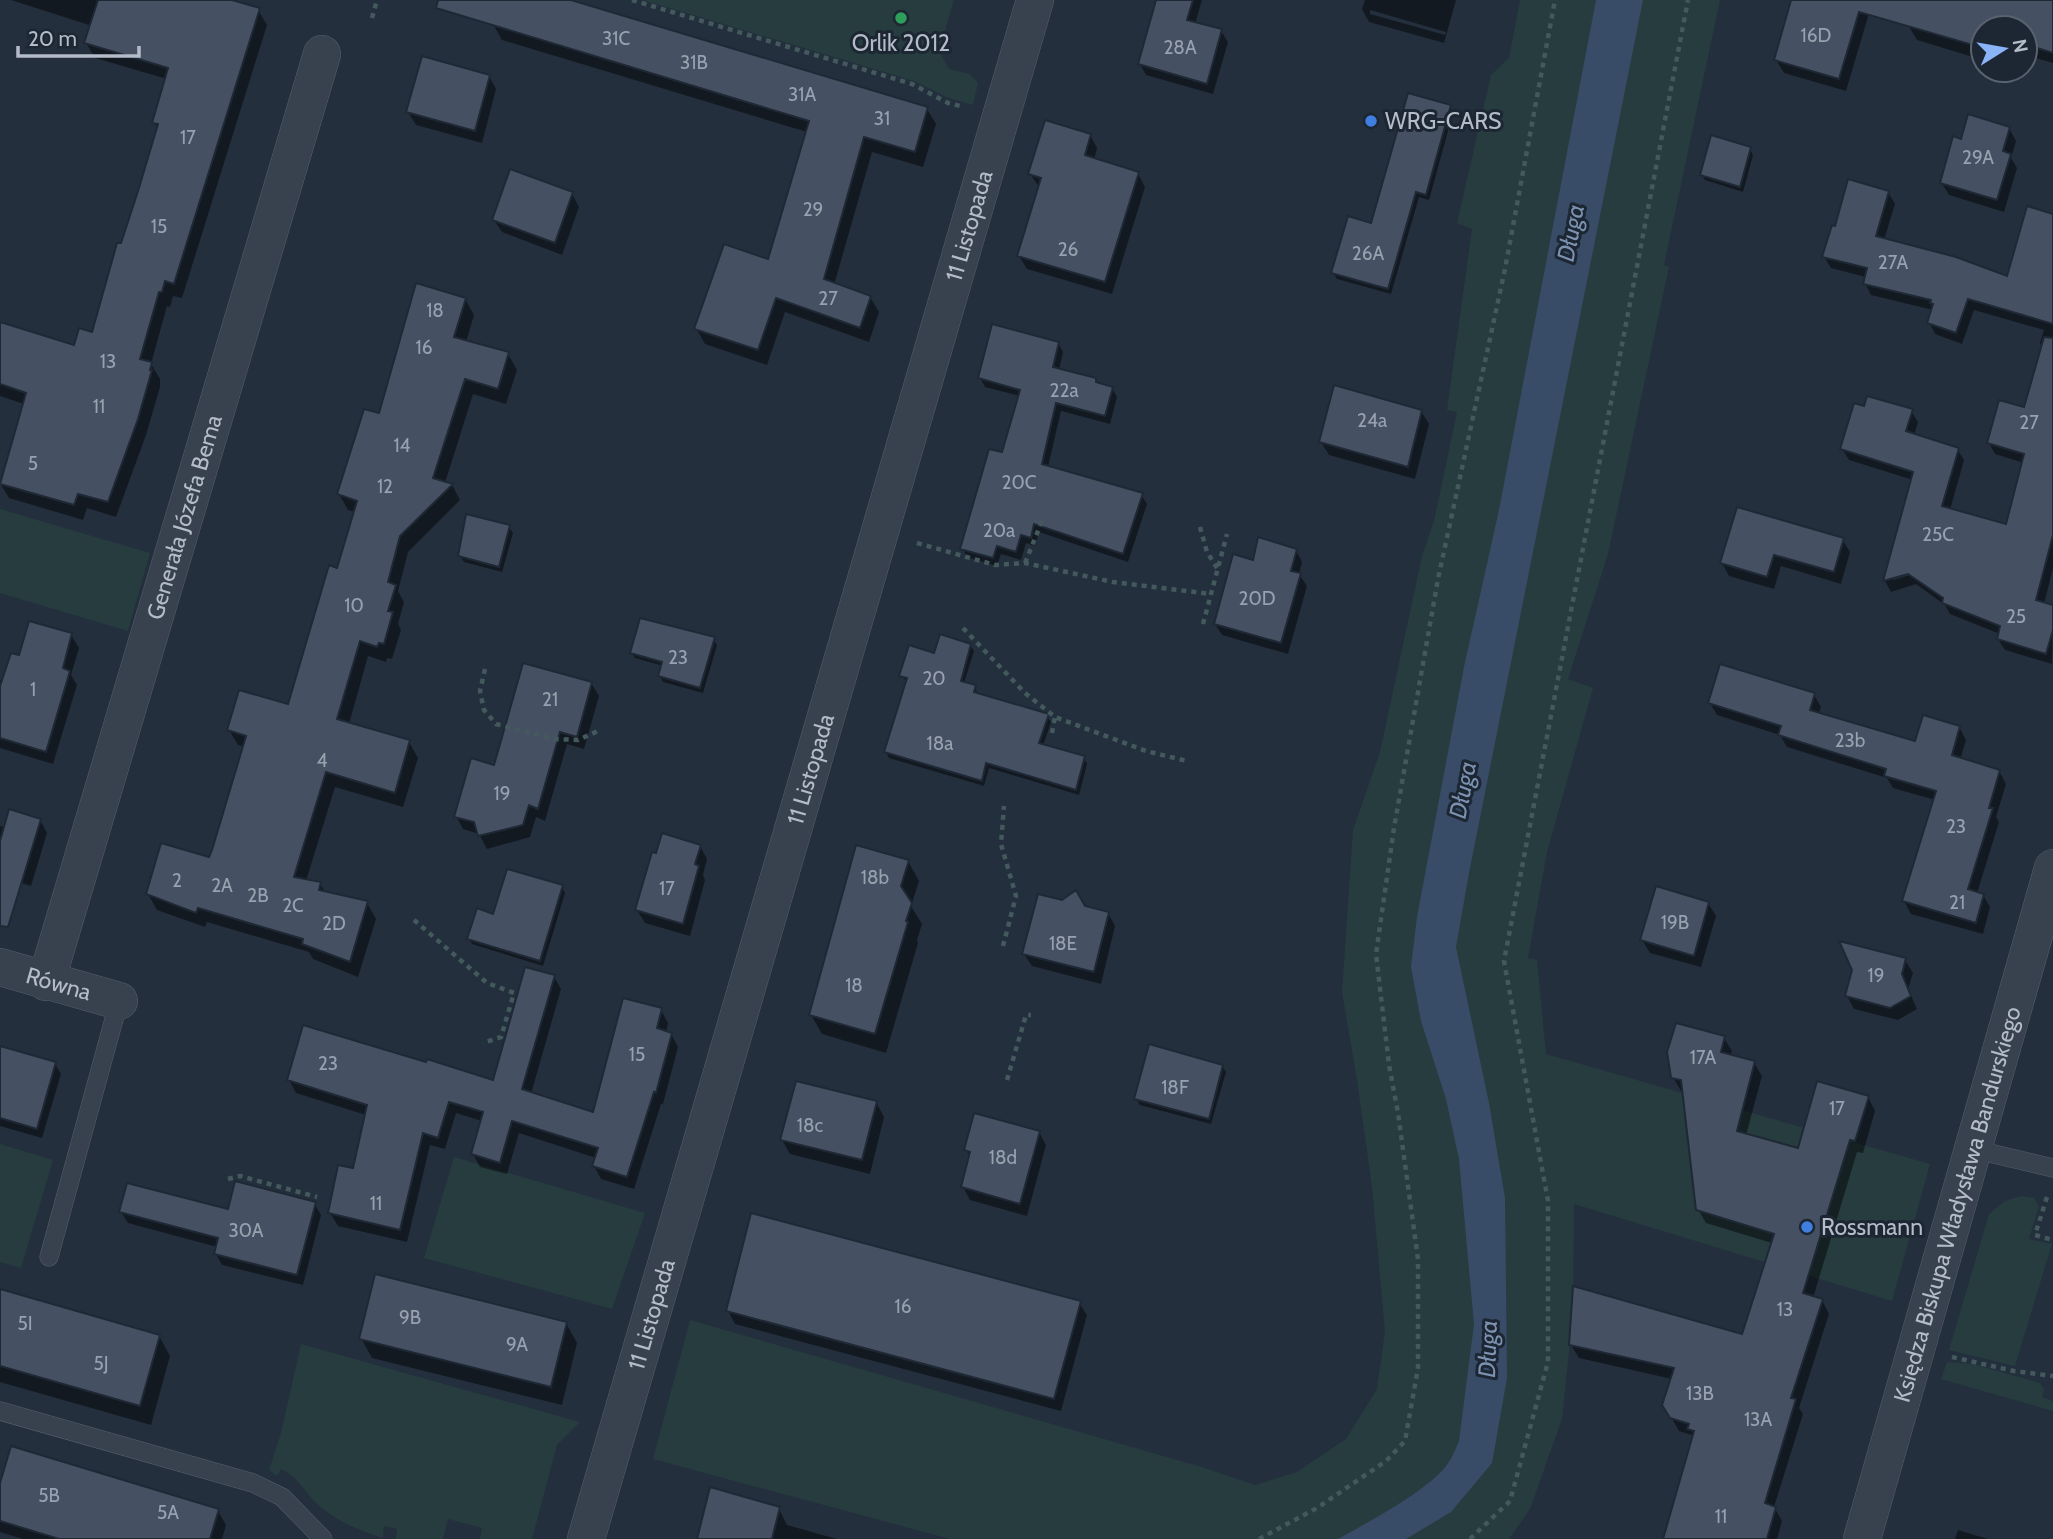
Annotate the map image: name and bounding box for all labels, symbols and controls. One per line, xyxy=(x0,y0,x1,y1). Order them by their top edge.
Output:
marker: Orlik 2012 xyxy=(893,10,909,26)
scale bar xyxy=(18,14,138,58)
north arrow xyxy=(1969,14,2039,84)
house number: 16D xyxy=(1801,24,1832,47)
text: 20 m xyxy=(28,26,77,51)
house number: 31C xyxy=(602,27,630,50)
place label: Orlik 2012 xyxy=(852,29,950,57)
house number: 28A xyxy=(1163,36,1197,59)
text: N xyxy=(2008,37,2033,55)
house number: 31B xyxy=(680,51,708,74)
house number: 31A xyxy=(788,83,816,106)
house number: 31 xyxy=(874,107,890,130)
place label: WRG-CARS xyxy=(1385,107,1501,135)
marker: WRG-CARS xyxy=(1363,113,1379,129)
house number: 17 xyxy=(180,126,196,149)
house number: 29A xyxy=(1962,146,1994,169)
street label: 11 Listopada xyxy=(940,167,999,284)
house number: 29 xyxy=(803,198,823,221)
water label: Długa xyxy=(1551,202,1590,264)
house number: 15 xyxy=(151,215,167,238)
house number: 26 xyxy=(1058,238,1078,261)
house number: 26A xyxy=(1352,242,1385,265)
house number: 27A xyxy=(1878,251,1908,274)
house number: 27 xyxy=(818,287,838,310)
house number: 18 xyxy=(426,299,444,322)
house number: 16 xyxy=(416,336,433,359)
house number: 13 xyxy=(100,350,116,373)
house number: 22a xyxy=(1049,379,1079,402)
house number: 11 xyxy=(93,395,105,418)
house number: 24a xyxy=(1357,409,1387,432)
street label: Generała Józefa Bema xyxy=(141,411,228,623)
house number: 27 xyxy=(2019,411,2039,434)
house number: 14 xyxy=(393,434,411,457)
house number: 5 xyxy=(28,452,38,475)
house number: 20C xyxy=(1002,471,1037,494)
house number: 12 xyxy=(377,475,393,498)
house number: 20a xyxy=(983,519,1015,542)
house number: 25C xyxy=(1922,523,1954,546)
house number: 20D xyxy=(1238,587,1276,610)
house number: 10 xyxy=(344,594,364,617)
house number: 25 xyxy=(2006,605,2026,628)
house number: 23 xyxy=(668,646,688,669)
house number: 20 xyxy=(922,667,946,690)
house number: 1 xyxy=(30,678,36,701)
house number: 21 xyxy=(542,688,558,711)
street label: 11 Listopada xyxy=(781,710,840,828)
house number: 23b xyxy=(1835,729,1865,752)
house number: 18a xyxy=(927,732,953,755)
house number: 4 xyxy=(317,749,328,772)
water label: Długa xyxy=(1443,759,1482,821)
house number: 19 xyxy=(494,782,511,805)
house number: 23 xyxy=(1946,815,1966,838)
house number: 18b xyxy=(861,866,889,889)
house number: 2 xyxy=(172,869,182,892)
house number: 2A xyxy=(211,874,233,897)
house number: 17 xyxy=(659,877,675,900)
house number: 2B xyxy=(247,884,269,907)
house number: 21 xyxy=(1949,891,1965,914)
house number: 2C xyxy=(282,894,304,917)
house number: 19B xyxy=(1661,911,1689,934)
house number: 2D xyxy=(322,912,346,935)
house number: 18E xyxy=(1049,932,1077,955)
street label: Równa xyxy=(23,961,95,1006)
house number: 19 xyxy=(1868,964,1885,987)
house number: 18 xyxy=(845,974,863,997)
street label: Księdza Biskupa Władysława Bandurskiego xyxy=(1888,1003,2027,1405)
house number: 15 xyxy=(629,1043,645,1066)
house number: 17A xyxy=(1690,1046,1717,1069)
house number: 23 xyxy=(318,1052,338,1075)
house number: 18F xyxy=(1161,1076,1189,1099)
house number: 17 xyxy=(1829,1097,1845,1120)
house number: 18c xyxy=(797,1114,824,1137)
house number: 18d xyxy=(989,1146,1017,1169)
house number: 11 xyxy=(370,1192,382,1215)
place label: Rossmann xyxy=(1821,1213,1923,1241)
house number: 30A xyxy=(228,1219,264,1242)
marker: Rossmann xyxy=(1799,1219,1815,1235)
street label: 11 Listopada xyxy=(622,1256,681,1373)
house number: 16 xyxy=(895,1295,912,1318)
house number: 13 xyxy=(1777,1298,1793,1321)
house number: 9B xyxy=(399,1306,421,1329)
house number: 5I xyxy=(17,1312,33,1335)
water label: Długa xyxy=(1472,1320,1503,1378)
house number: 9A xyxy=(506,1333,528,1356)
house number: 5J xyxy=(93,1352,109,1375)
house number: 13B xyxy=(1686,1382,1714,1405)
house number: 13A xyxy=(1744,1408,1772,1431)
house number: 5B xyxy=(38,1484,60,1507)
house number: 5A xyxy=(157,1501,179,1524)
house number: 11 xyxy=(1715,1505,1727,1528)

